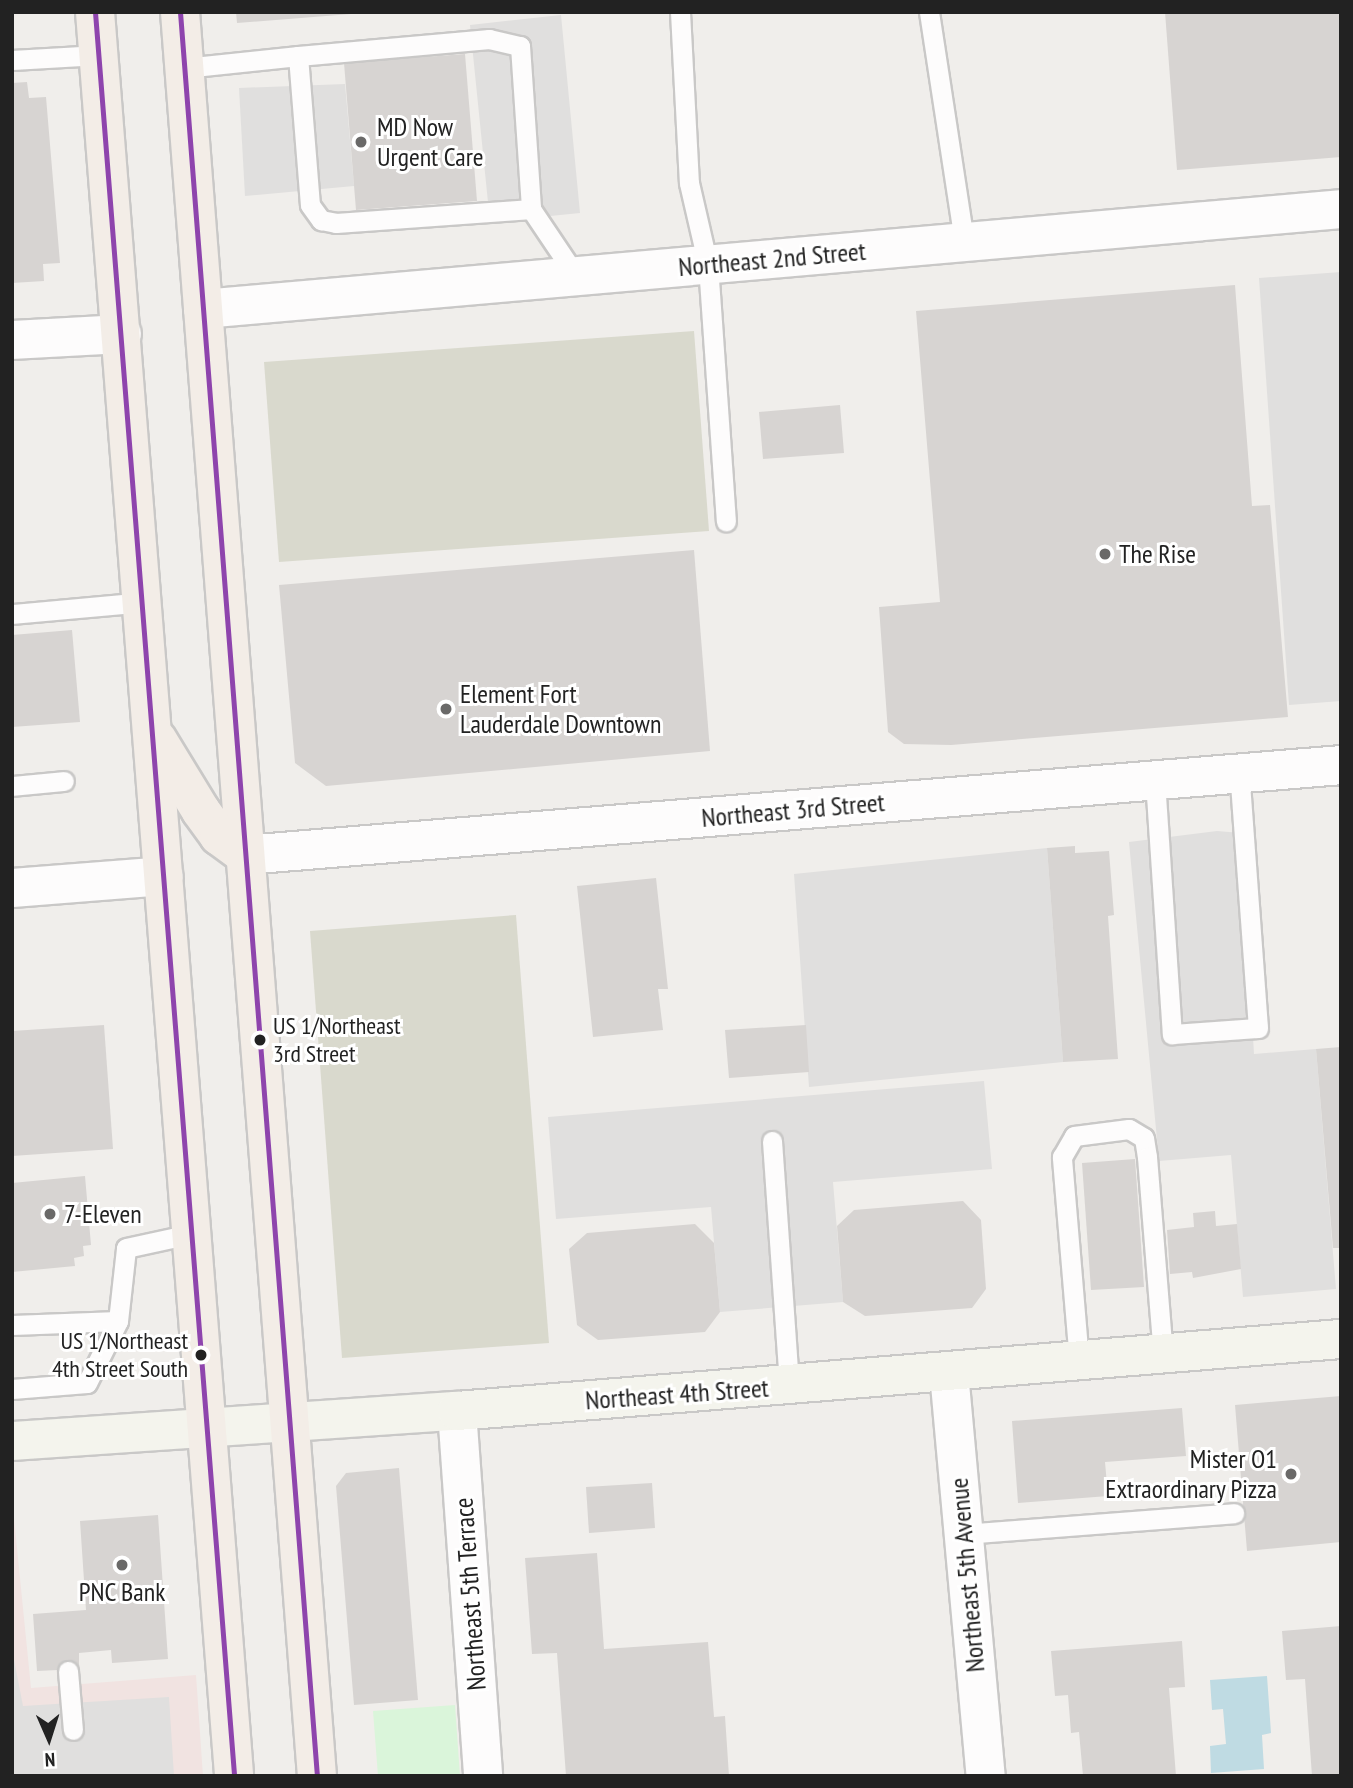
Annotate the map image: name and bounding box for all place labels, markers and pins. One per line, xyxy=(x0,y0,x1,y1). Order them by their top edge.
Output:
place label: MD Now Urgent Care xyxy=(377,111,484,172)
marker: MD Now Urgent Care xyxy=(351,132,371,152)
place label: The Rise xyxy=(1119,538,1196,570)
marker: The Rise xyxy=(1097,546,1113,562)
place label: Element Fort Lauderdale Downtown xyxy=(460,678,661,740)
marker: Element Fort Lauderdale Downtown xyxy=(438,701,454,717)
place label: US 1/Northeast 3rd Street xyxy=(273,1012,401,1068)
marker: US 1/Northeast 3rd Street xyxy=(253,1033,267,1047)
place label: 7-Eleven xyxy=(64,1198,142,1230)
marker: 7-Eleven xyxy=(42,1206,58,1222)
place label: US 1/Northeast 4th Street South xyxy=(52,1327,188,1383)
marker: US 1/Northeast 4th Street South xyxy=(194,1348,208,1362)
place label: Mister O1 Extraordinary Pizza xyxy=(1104,1443,1277,1504)
marker: Mister O1 Extraordinary Pizza xyxy=(1283,1466,1299,1482)
marker: PNC Bank xyxy=(114,1557,130,1573)
place label: PNC Bank xyxy=(78,1576,166,1608)

